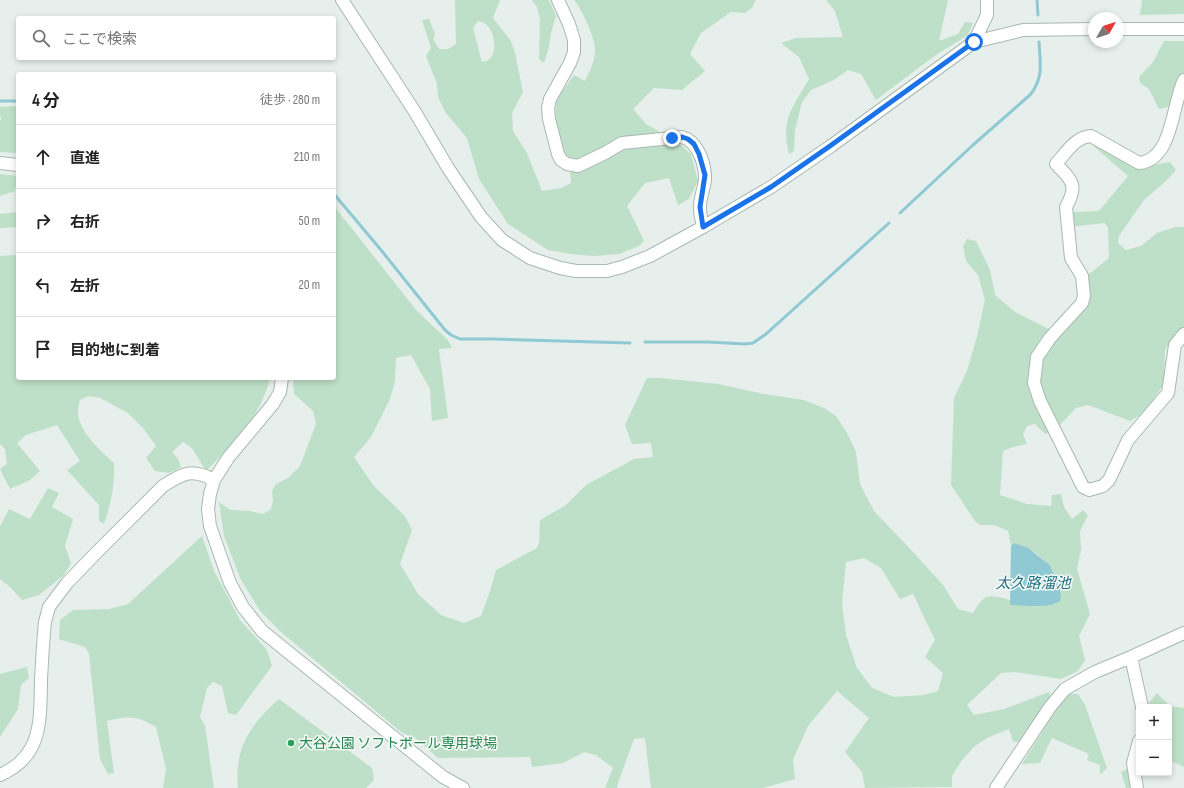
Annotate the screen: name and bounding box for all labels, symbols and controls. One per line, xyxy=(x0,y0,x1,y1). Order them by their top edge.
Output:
north arrow xyxy=(1088,12,1124,48)
search box xyxy=(16,16,336,60)
icon: search xyxy=(30,27,52,49)
text: ここで検索 xyxy=(62,30,137,49)
route start xyxy=(965,33,983,51)
text: 4 分 xyxy=(32,91,60,111)
text: 徒歩 · 280 m xyxy=(260,92,320,108)
route end xyxy=(663,129,681,147)
icon: ahead xyxy=(32,146,54,168)
text: 直進 xyxy=(70,149,100,168)
text: 210 m xyxy=(294,149,320,165)
icon: right xyxy=(32,210,54,232)
text: 右折 xyxy=(70,213,100,232)
text: 50 m xyxy=(299,213,320,229)
icon: left xyxy=(32,274,54,296)
text: 左折 xyxy=(70,277,100,296)
text: 20 m xyxy=(298,277,320,293)
icon: arrive xyxy=(32,338,54,360)
text: 目的地に到着 xyxy=(70,341,160,360)
water label: 太久路溜池 xyxy=(995,574,1072,593)
map controls xyxy=(1136,704,1172,776)
button: + xyxy=(1136,704,1172,740)
place label: 大谷公園 ソフトボール専用球場 xyxy=(299,735,497,752)
marker: 大谷公園 ソフトボール専用球場 xyxy=(286,738,296,748)
button: − xyxy=(1136,740,1172,776)

